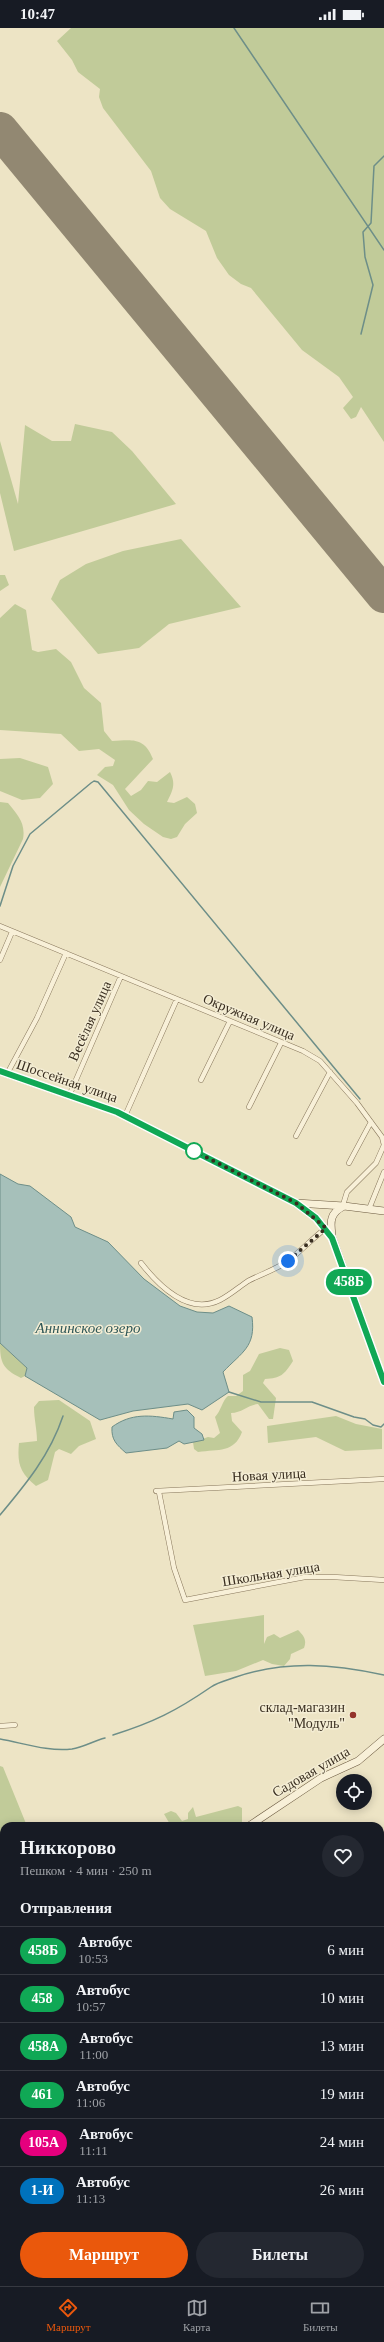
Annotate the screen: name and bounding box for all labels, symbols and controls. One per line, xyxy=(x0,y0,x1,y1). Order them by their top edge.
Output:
text: 10:47 xyxy=(20,6,55,22)
street label: Весёлая улица xyxy=(66,978,115,1063)
street label: Окружная улица xyxy=(201,991,298,1043)
street label: Шоссейная улица xyxy=(14,1057,120,1106)
unlabelled marker xyxy=(185,1142,203,1160)
your location xyxy=(278,1251,298,1271)
line badge: 458Б xyxy=(321,1269,377,1295)
text: 458Б xyxy=(334,1274,364,1289)
water label: Аннинское озеро xyxy=(35,1320,141,1336)
street label: Новая улица xyxy=(232,1466,307,1484)
street label: Школьная улица xyxy=(221,1559,322,1589)
place label: склад-магазин "Модуль" xyxy=(260,1700,346,1731)
marker: склад-магазин "Модуль" xyxy=(348,1710,358,1720)
street label: Садовая улица xyxy=(270,1743,353,1800)
map controls xyxy=(336,1774,372,1810)
button: locate xyxy=(336,1774,372,1810)
button: heart xyxy=(322,1835,364,1877)
text: Никкорово xyxy=(20,1837,116,1858)
text: Пешком · 4 мин · 250 m xyxy=(20,1863,152,1878)
text: Отправления xyxy=(20,1900,112,1916)
text: Автобус xyxy=(78,1934,132,1950)
text: 6 мин xyxy=(327,1942,364,1958)
text: 458Б xyxy=(28,1943,58,1958)
text: 10:53 xyxy=(78,1951,108,1966)
text: Автобус xyxy=(76,1982,130,1998)
text: 10 мин xyxy=(320,1990,364,2006)
text: 458 xyxy=(32,1991,53,2006)
text: 10:57 xyxy=(76,1999,106,2014)
text: Автобус xyxy=(79,2030,133,2046)
text: 13 мин xyxy=(320,2038,364,2054)
text: 458А xyxy=(28,2039,59,2054)
text: 11:00 xyxy=(79,2047,108,2062)
text: Автобус xyxy=(76,2078,130,2094)
text: 19 мин xyxy=(320,2086,364,2102)
text: 461 xyxy=(32,2087,53,2102)
text: 11:06 xyxy=(76,2095,105,2110)
text: Автобус xyxy=(79,2126,133,2142)
text: 24 мин xyxy=(320,2134,364,2150)
text: 105А xyxy=(28,2135,59,2150)
text: 11:11 xyxy=(79,2143,108,2158)
text: Автобус xyxy=(76,2174,130,2190)
text: 26 мин xyxy=(320,2182,364,2198)
text: 1-И xyxy=(31,2183,53,2198)
text: 11:13 xyxy=(76,2191,105,2206)
button: Маршрут xyxy=(20,2232,188,2278)
button: Билеты xyxy=(196,2232,364,2278)
tab: Маршрут xyxy=(46,2297,91,2333)
tab: Карта xyxy=(183,2297,210,2333)
tab: Билеты xyxy=(303,2297,338,2333)

